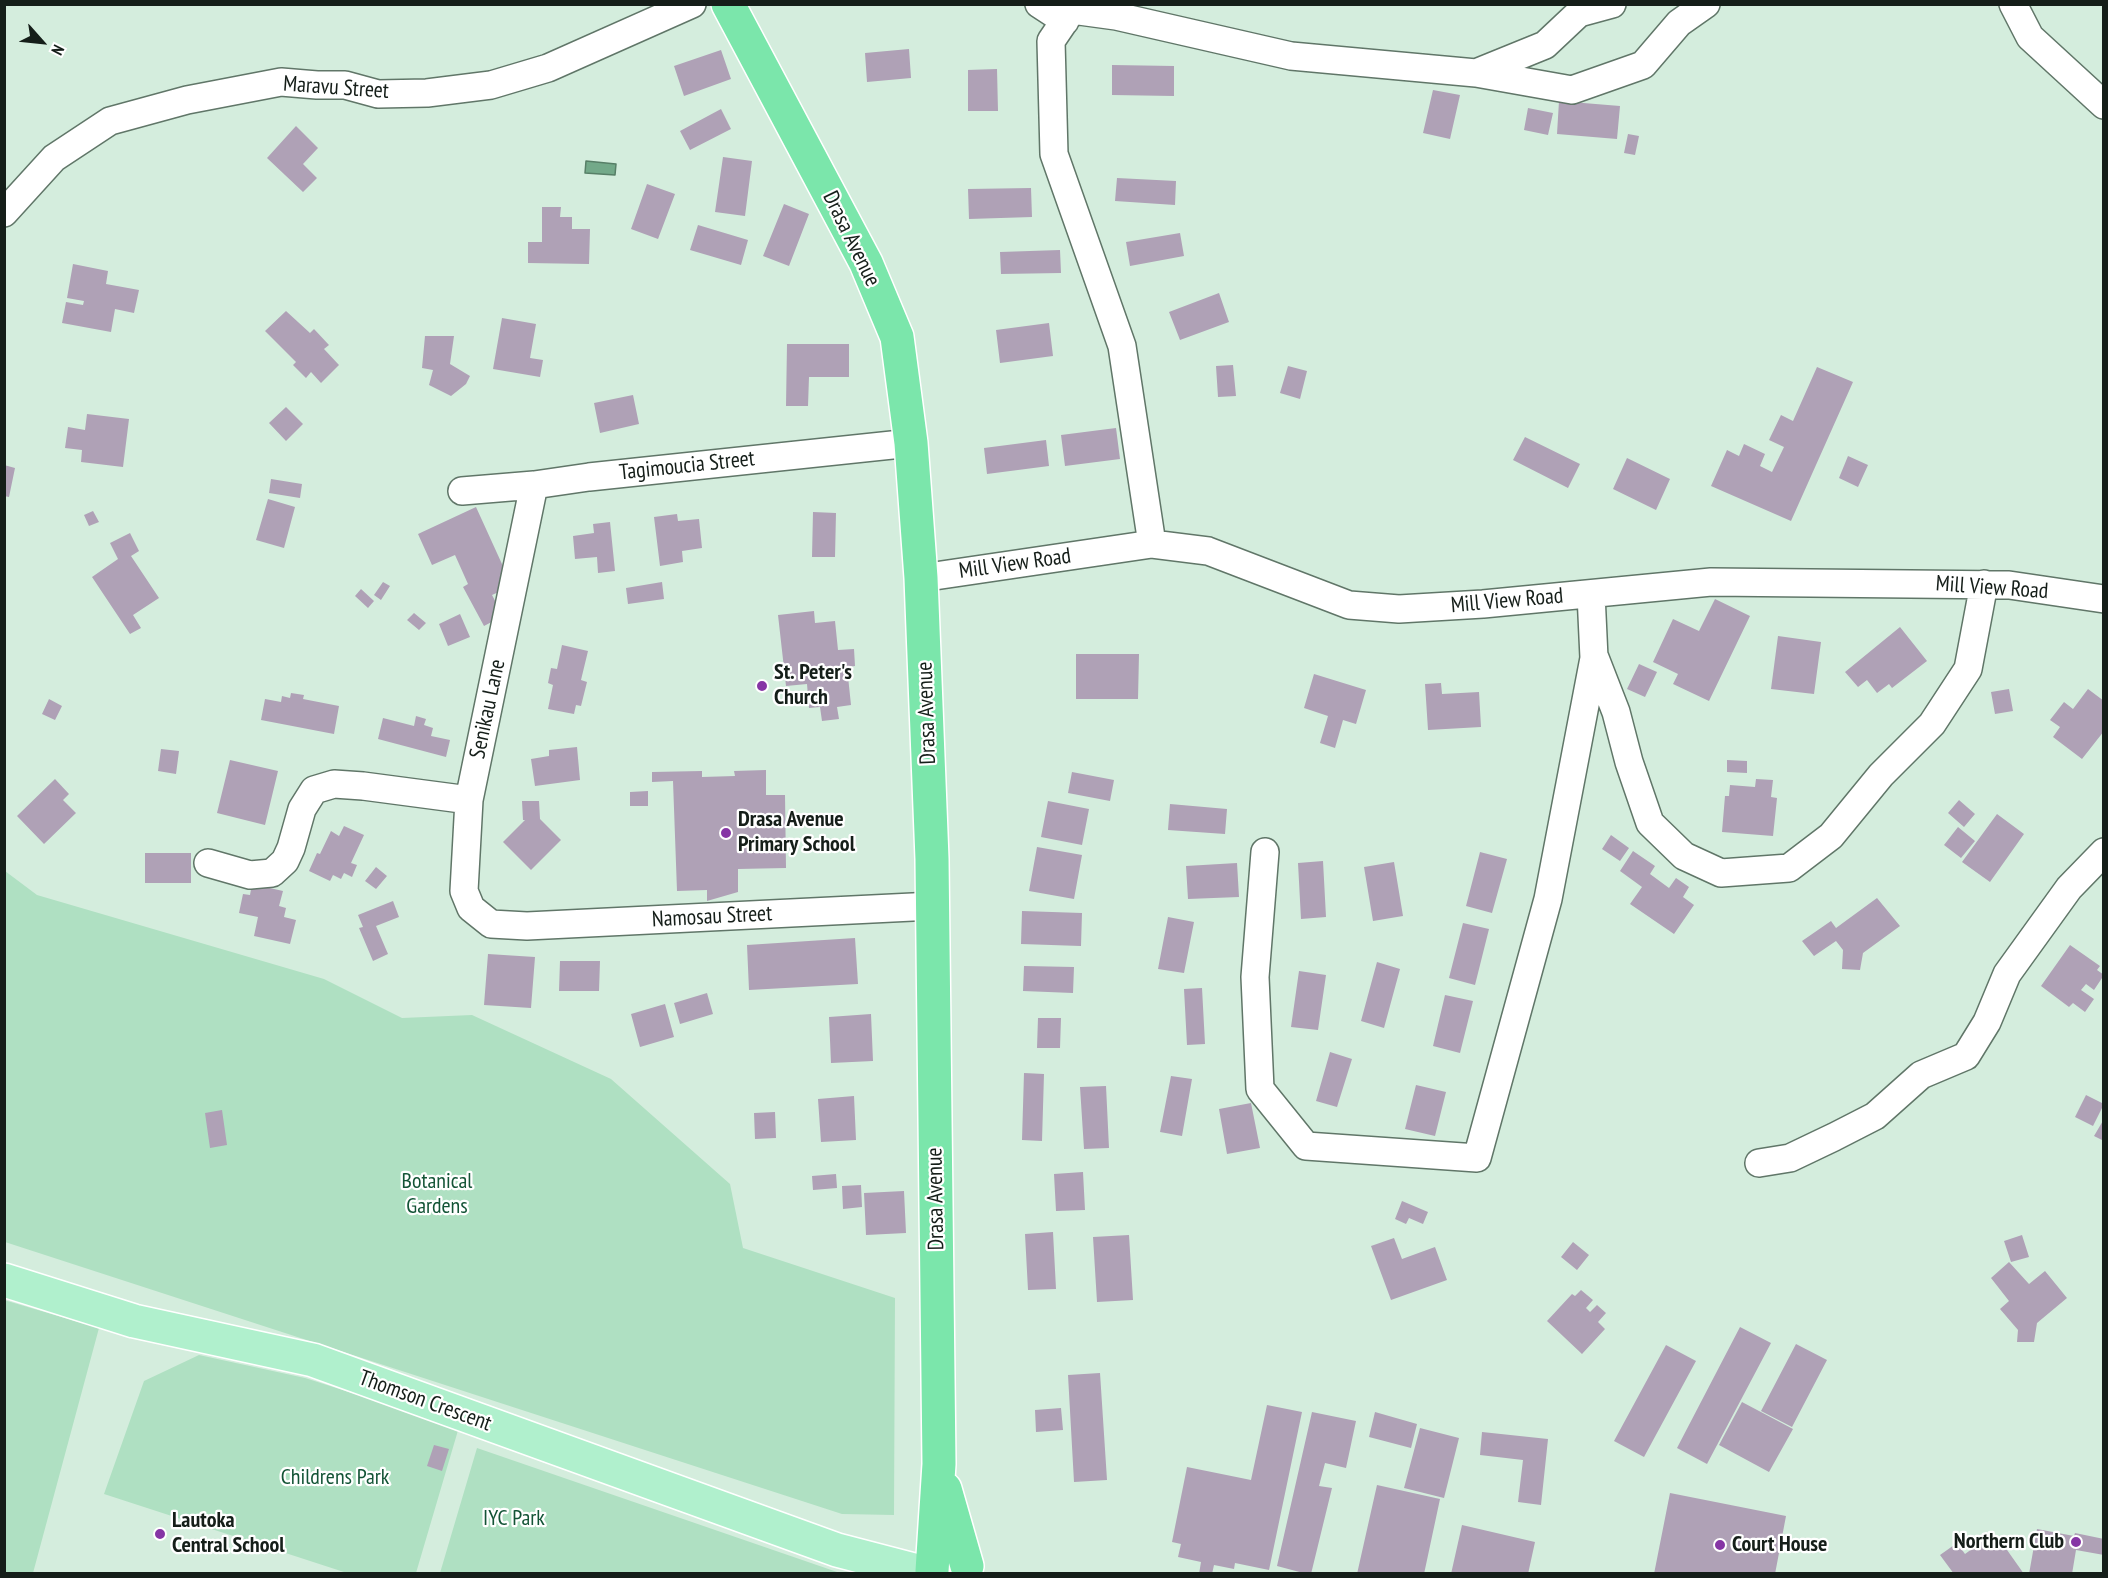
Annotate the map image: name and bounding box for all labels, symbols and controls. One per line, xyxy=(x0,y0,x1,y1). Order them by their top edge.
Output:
north arrow xyxy=(12,12,72,72)
text: N xyxy=(47,42,69,59)
street label: Maravu Street xyxy=(282,71,390,105)
street label: Drasa Avenue xyxy=(817,187,885,291)
street label: Tagimoucia Street xyxy=(618,446,756,486)
street label: Mill View Road xyxy=(957,543,1073,585)
street label: Mill View Road xyxy=(1935,571,2049,605)
street label: Mill View Road xyxy=(1450,583,1564,619)
street label: Senikau Lane xyxy=(465,657,511,761)
place label: St. Peter's Church xyxy=(774,660,852,712)
street label: Drasa Avenue xyxy=(912,661,942,765)
marker: St. Peter's Church xyxy=(755,679,769,693)
place label: Drasa Avenue Primary School xyxy=(738,807,855,858)
marker: Drasa Avenue Primary School xyxy=(719,826,733,840)
street label: Namosau Street xyxy=(651,901,773,933)
street label: Drasa Avenue xyxy=(922,1147,950,1251)
park label: Botanical Gardens xyxy=(402,1169,472,1220)
street label: Thomson Crescent xyxy=(355,1365,495,1437)
park label: Childrens Park xyxy=(281,1465,389,1491)
park label: IYC Park xyxy=(483,1506,545,1532)
place label: Lautoka Central School xyxy=(172,1508,285,1560)
marker: Lautoka Central School xyxy=(153,1527,167,1541)
place label: Northern Club xyxy=(1954,1529,2064,1555)
place label: Court House xyxy=(1732,1532,1827,1558)
marker: Northern Club xyxy=(2069,1535,2083,1549)
marker: Court House xyxy=(1713,1538,1727,1552)

